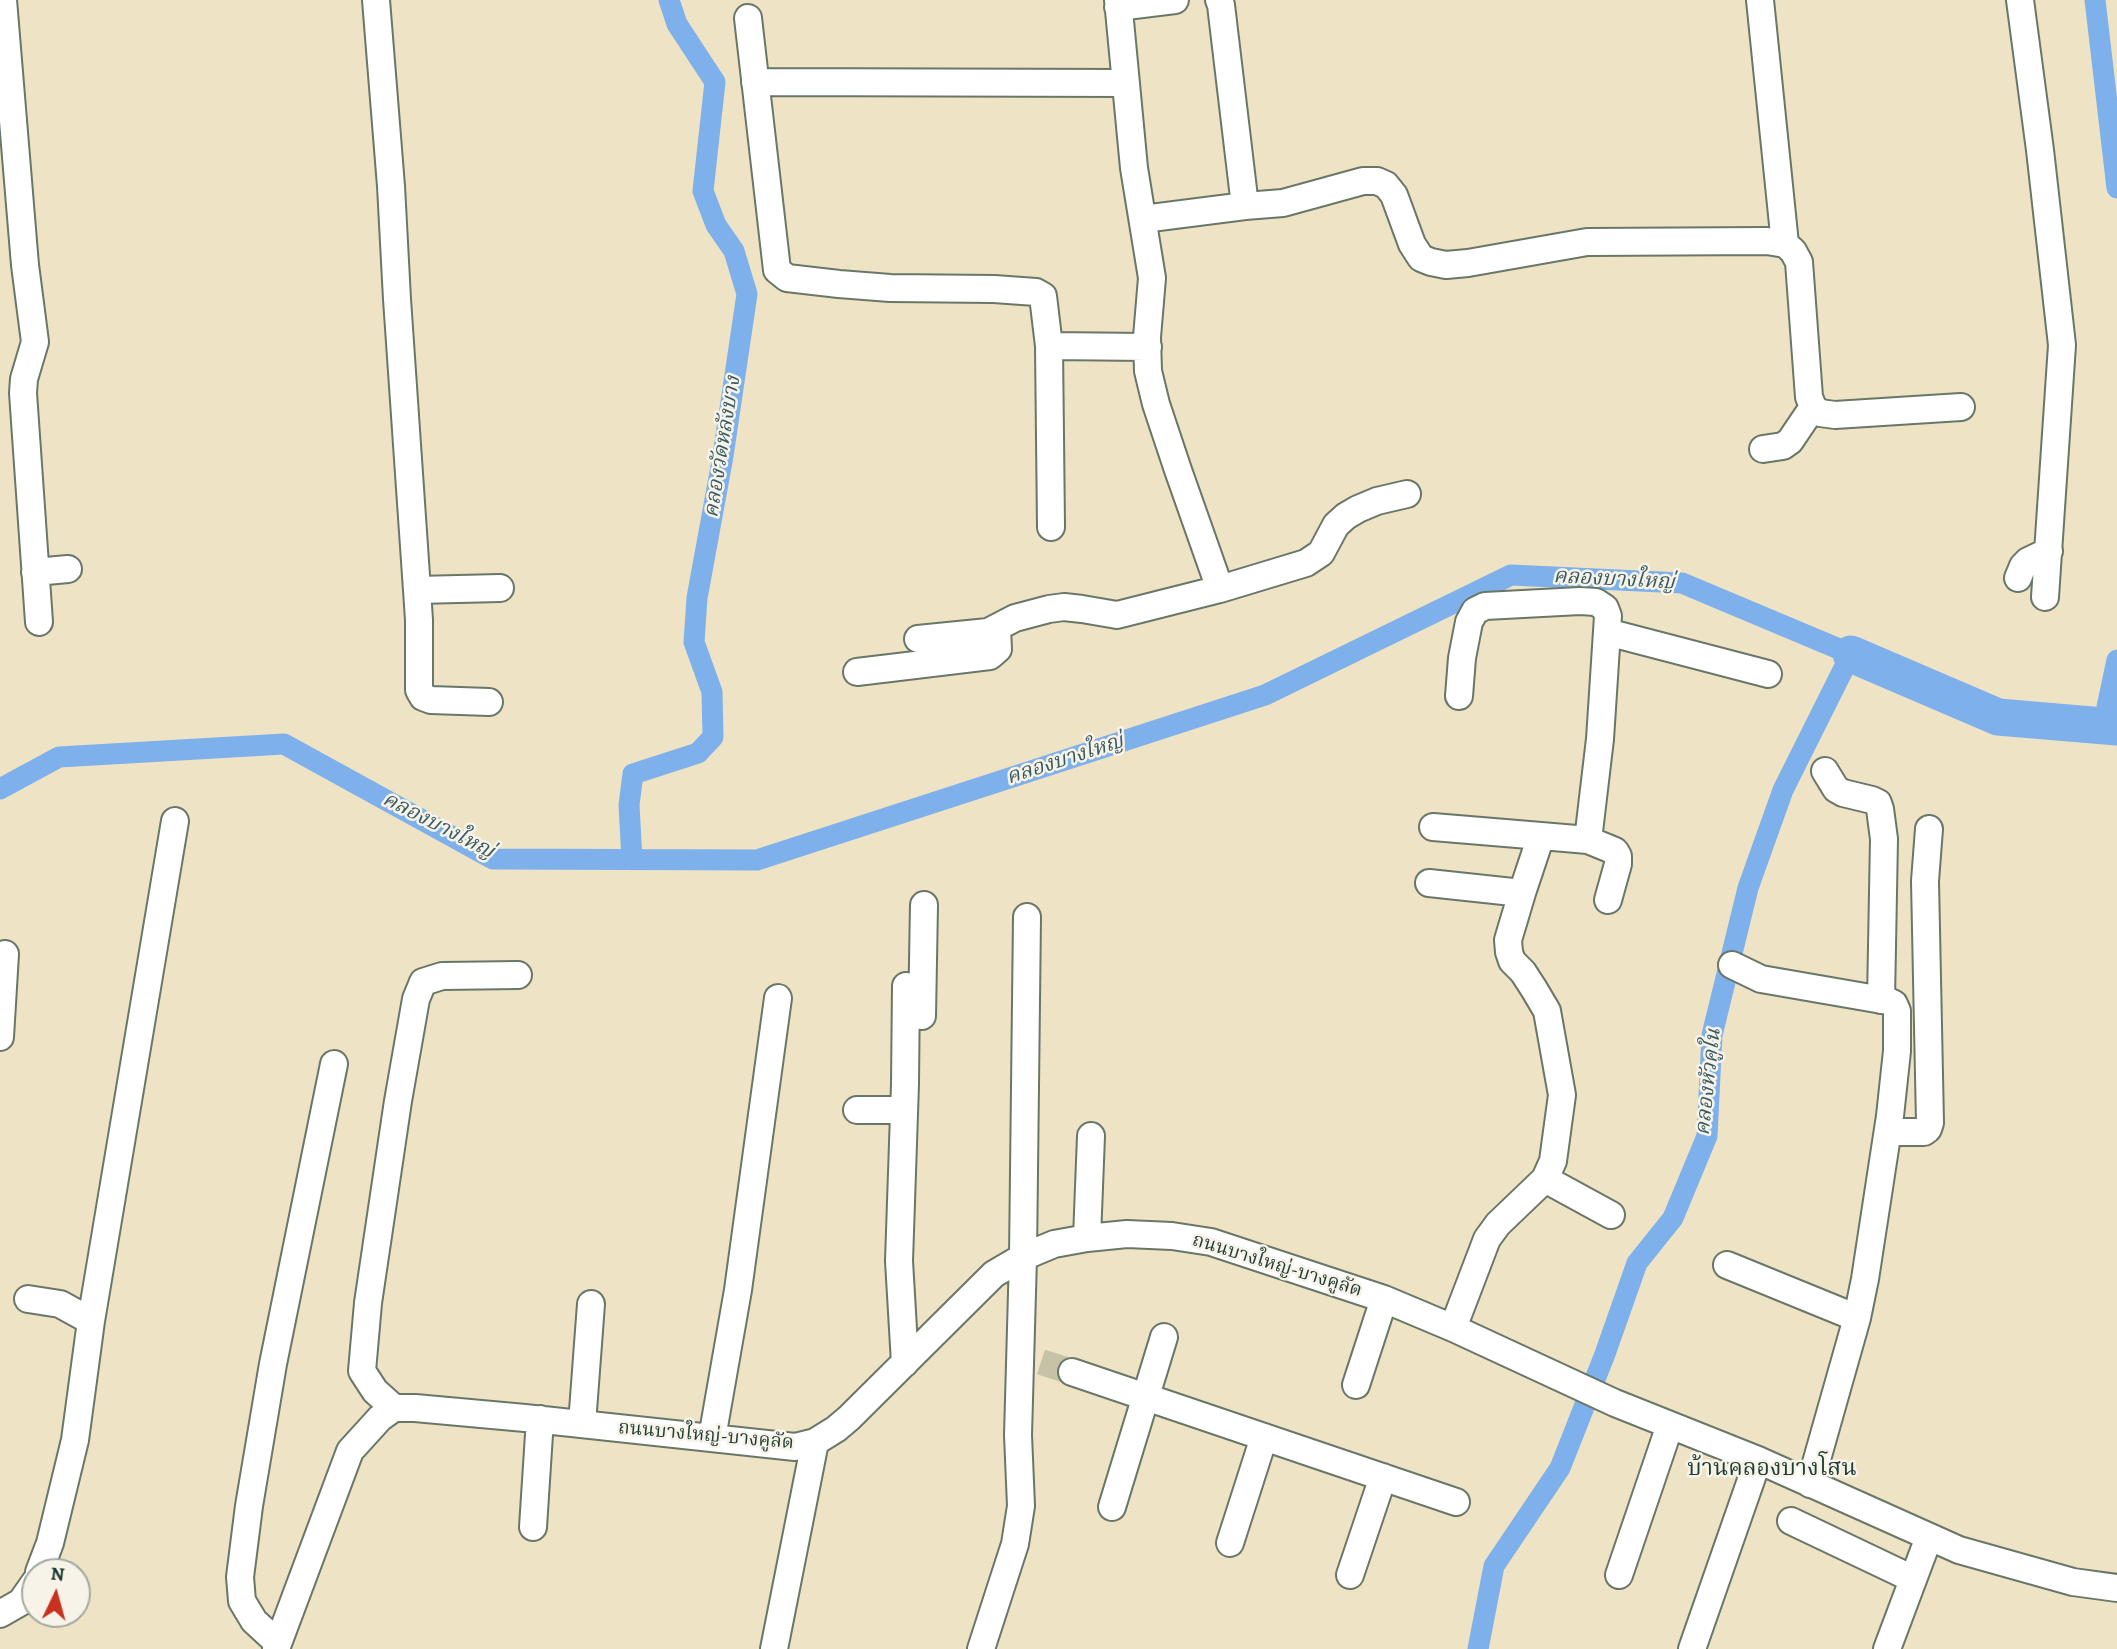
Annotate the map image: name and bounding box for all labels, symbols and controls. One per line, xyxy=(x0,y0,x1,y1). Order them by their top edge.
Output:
water label: คลองวัดหลังบาง xyxy=(699,374,747,520)
water label: คลองบางใหญ่ xyxy=(1553,564,1675,596)
water label: คลองบางใหญ่ xyxy=(1003,729,1127,791)
water label: คลองบางใหญ่ xyxy=(378,787,498,865)
water label: คลองหัวคูใน xyxy=(1691,1027,1727,1137)
street label: ถนนบางใหญ่-บางคูลัด xyxy=(1189,1229,1365,1303)
street label: ถนนบางใหญ่-บางคูลัด xyxy=(617,1417,795,1455)
district label: บ้านคลองบางโสน xyxy=(1687,1455,1857,1483)
north arrow xyxy=(21,1558,91,1628)
text: N xyxy=(50,1561,66,1588)

